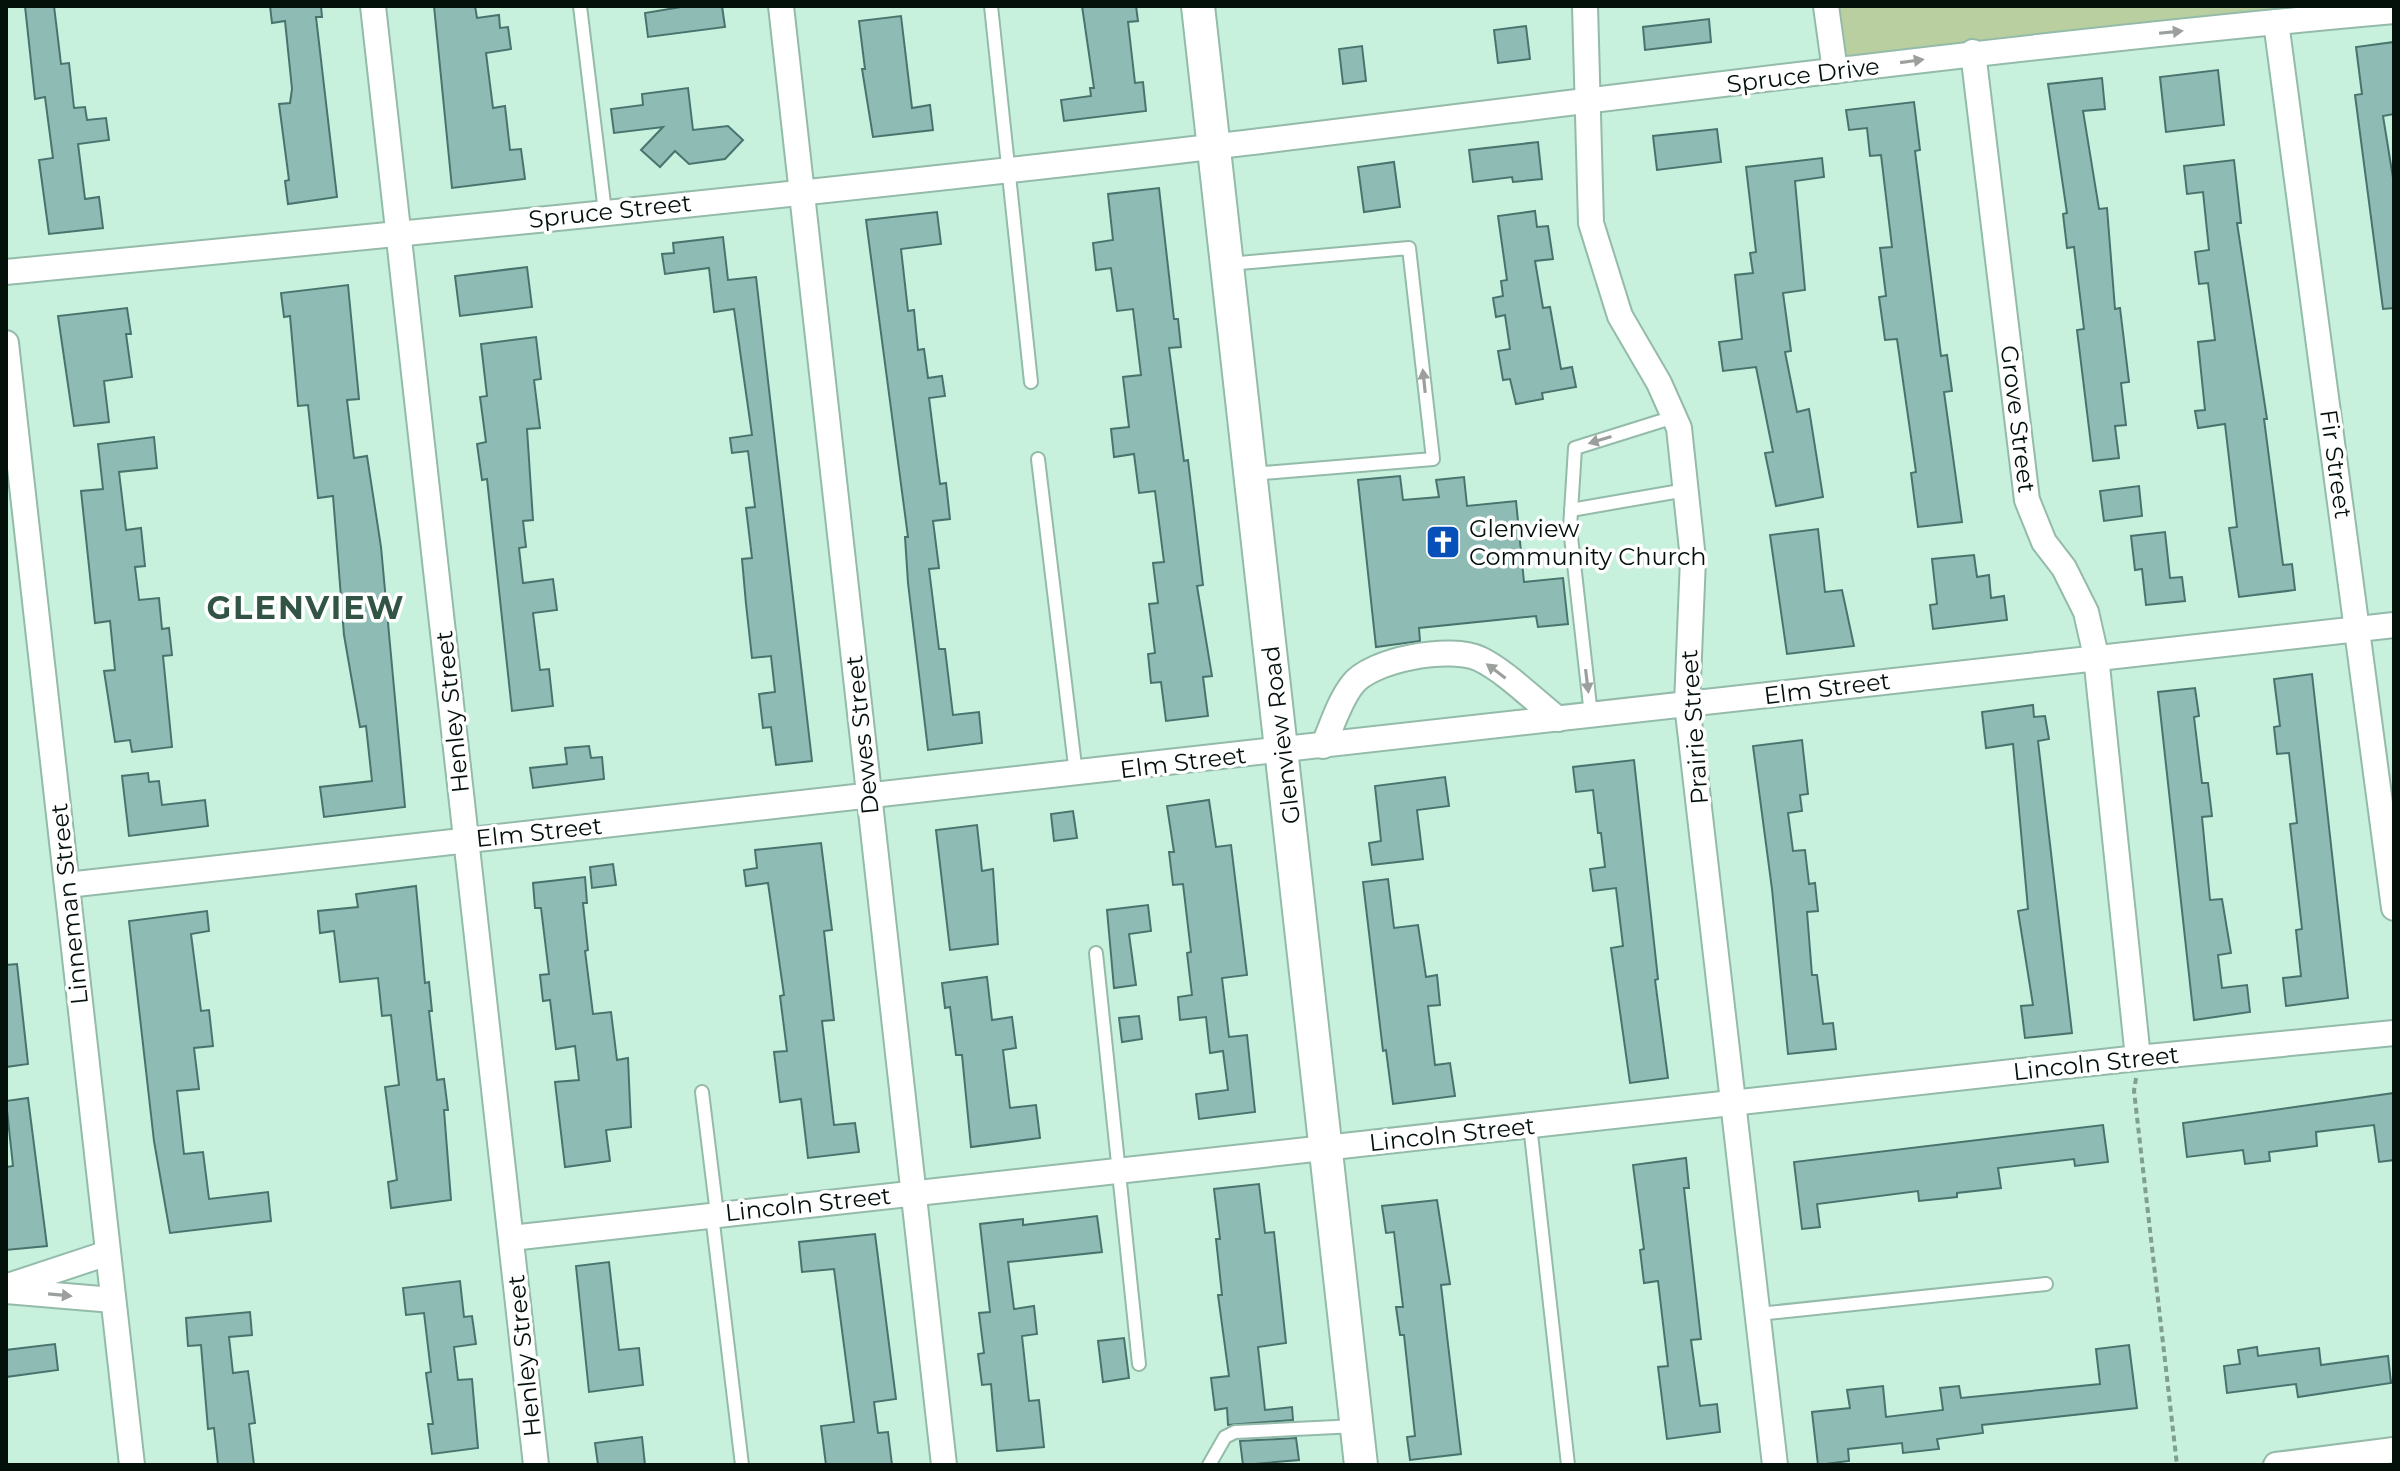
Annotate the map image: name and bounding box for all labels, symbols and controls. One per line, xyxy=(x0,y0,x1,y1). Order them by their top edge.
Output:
one-way arrow xyxy=(2158,26,2183,39)
street label: Spruce Drive xyxy=(1725,51,1881,99)
one-way arrow xyxy=(1900,54,1925,67)
street label: Spruce Street xyxy=(527,188,693,234)
street label: Grove Street xyxy=(1995,344,2041,495)
one-way arrow xyxy=(1418,368,1431,393)
street label: Fir Street xyxy=(2314,407,2358,521)
one-way arrow xyxy=(1588,435,1612,447)
place label: Glenview Community Church xyxy=(1469,514,1706,571)
church icon: Glenview Community Church xyxy=(1424,523,1462,561)
district label: GLENVIEW xyxy=(206,588,406,627)
street label: Henley Street xyxy=(429,629,475,795)
street label: Glenview Road xyxy=(1256,644,1306,826)
street label: Prairie Street xyxy=(1674,648,1714,805)
street label: Dewes Street xyxy=(839,654,885,816)
one-way arrow xyxy=(1486,664,1506,680)
street label: Elm Street xyxy=(1762,666,1892,710)
one-way arrow xyxy=(1581,669,1594,694)
street label: Elm Street xyxy=(1118,740,1248,784)
street label: Linneman Street xyxy=(44,802,94,1006)
street label: Elm Street xyxy=(474,811,604,853)
street label: Lincoln Street xyxy=(2012,1040,2181,1086)
street label: Lincoln Street xyxy=(1368,1111,1537,1157)
street label: Lincoln Street xyxy=(724,1181,893,1227)
street label: Henley Street xyxy=(501,1273,547,1439)
one-way arrow xyxy=(47,1289,72,1302)

